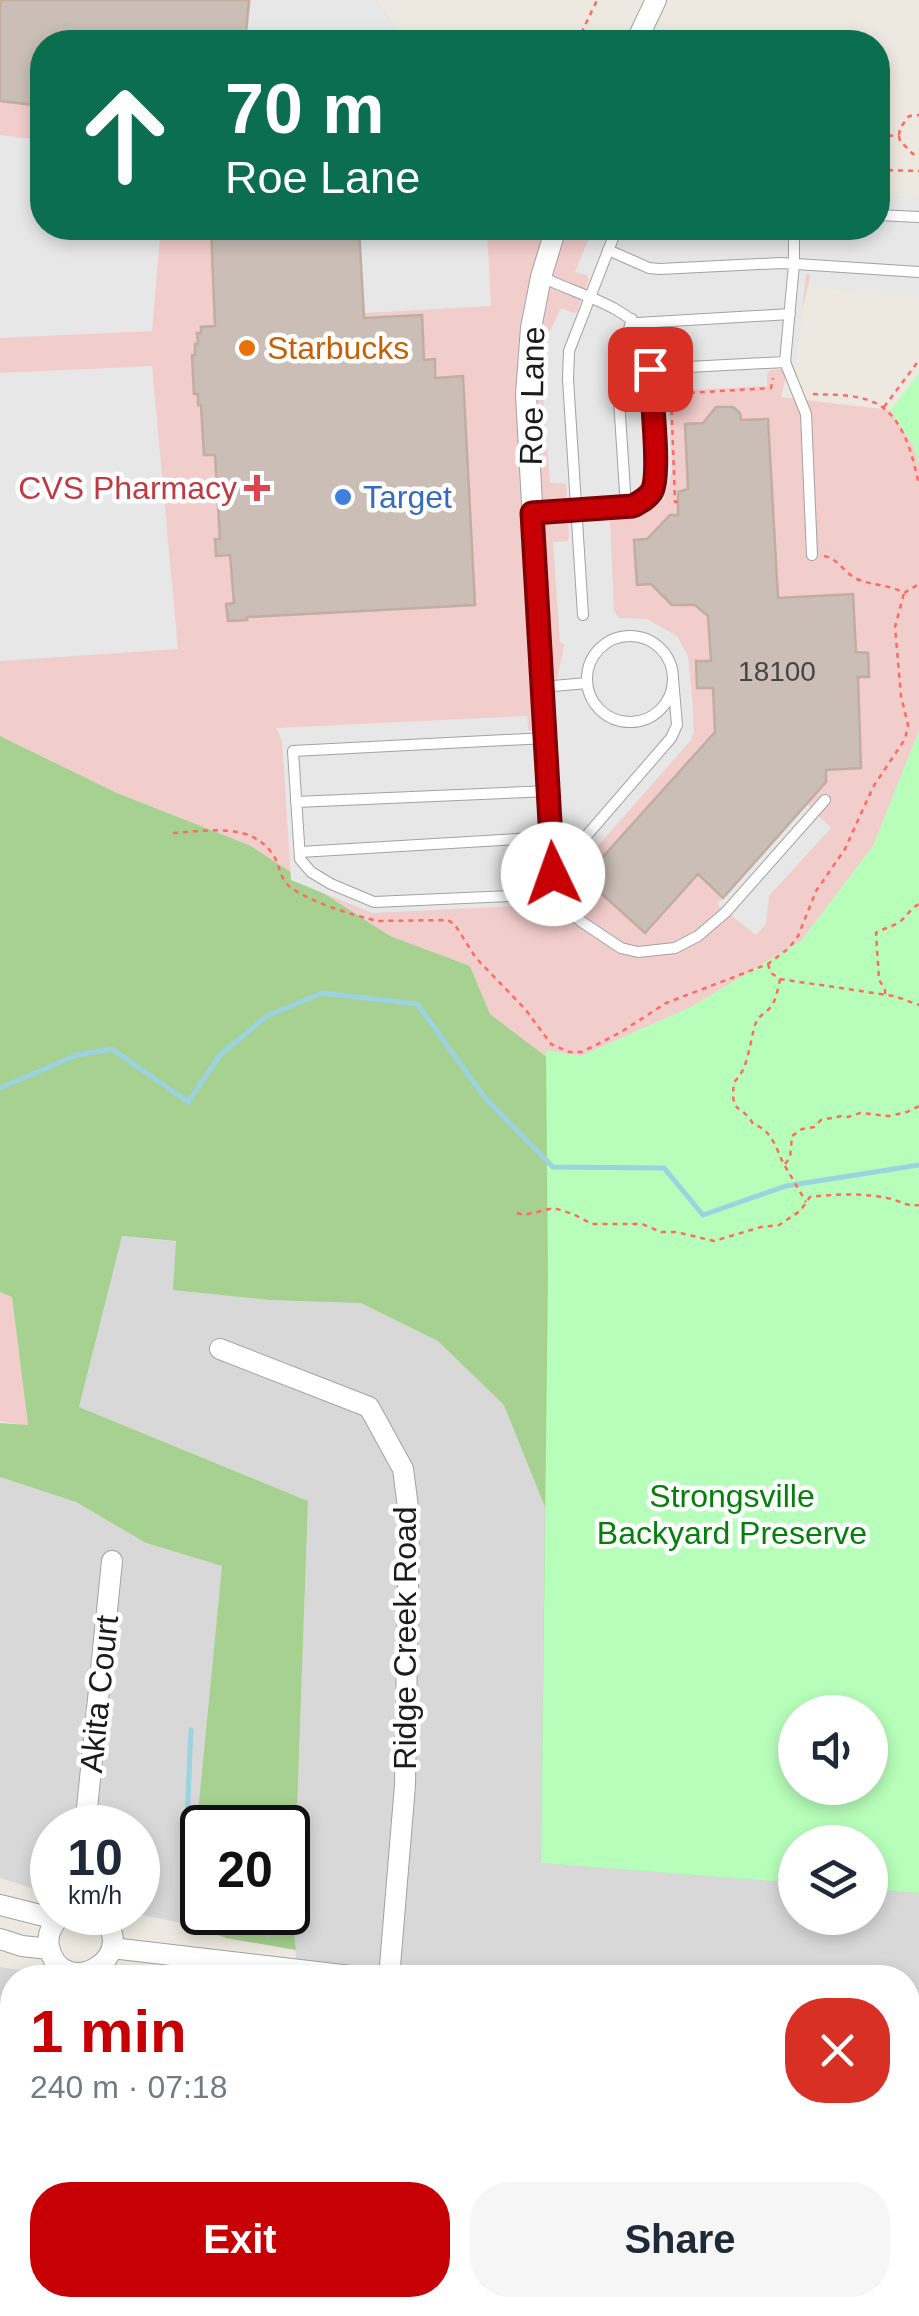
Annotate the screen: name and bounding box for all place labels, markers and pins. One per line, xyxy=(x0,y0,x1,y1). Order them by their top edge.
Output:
pin xyxy=(608,327,693,412)
place label: Starbucks xyxy=(267,330,409,366)
marker: Starbucks xyxy=(236,337,258,359)
place label: CVS Pharmacy xyxy=(18,470,237,506)
marker: CVS Pharmacy xyxy=(246,477,268,499)
place label: Target xyxy=(363,479,452,515)
marker: Target xyxy=(332,486,354,508)

